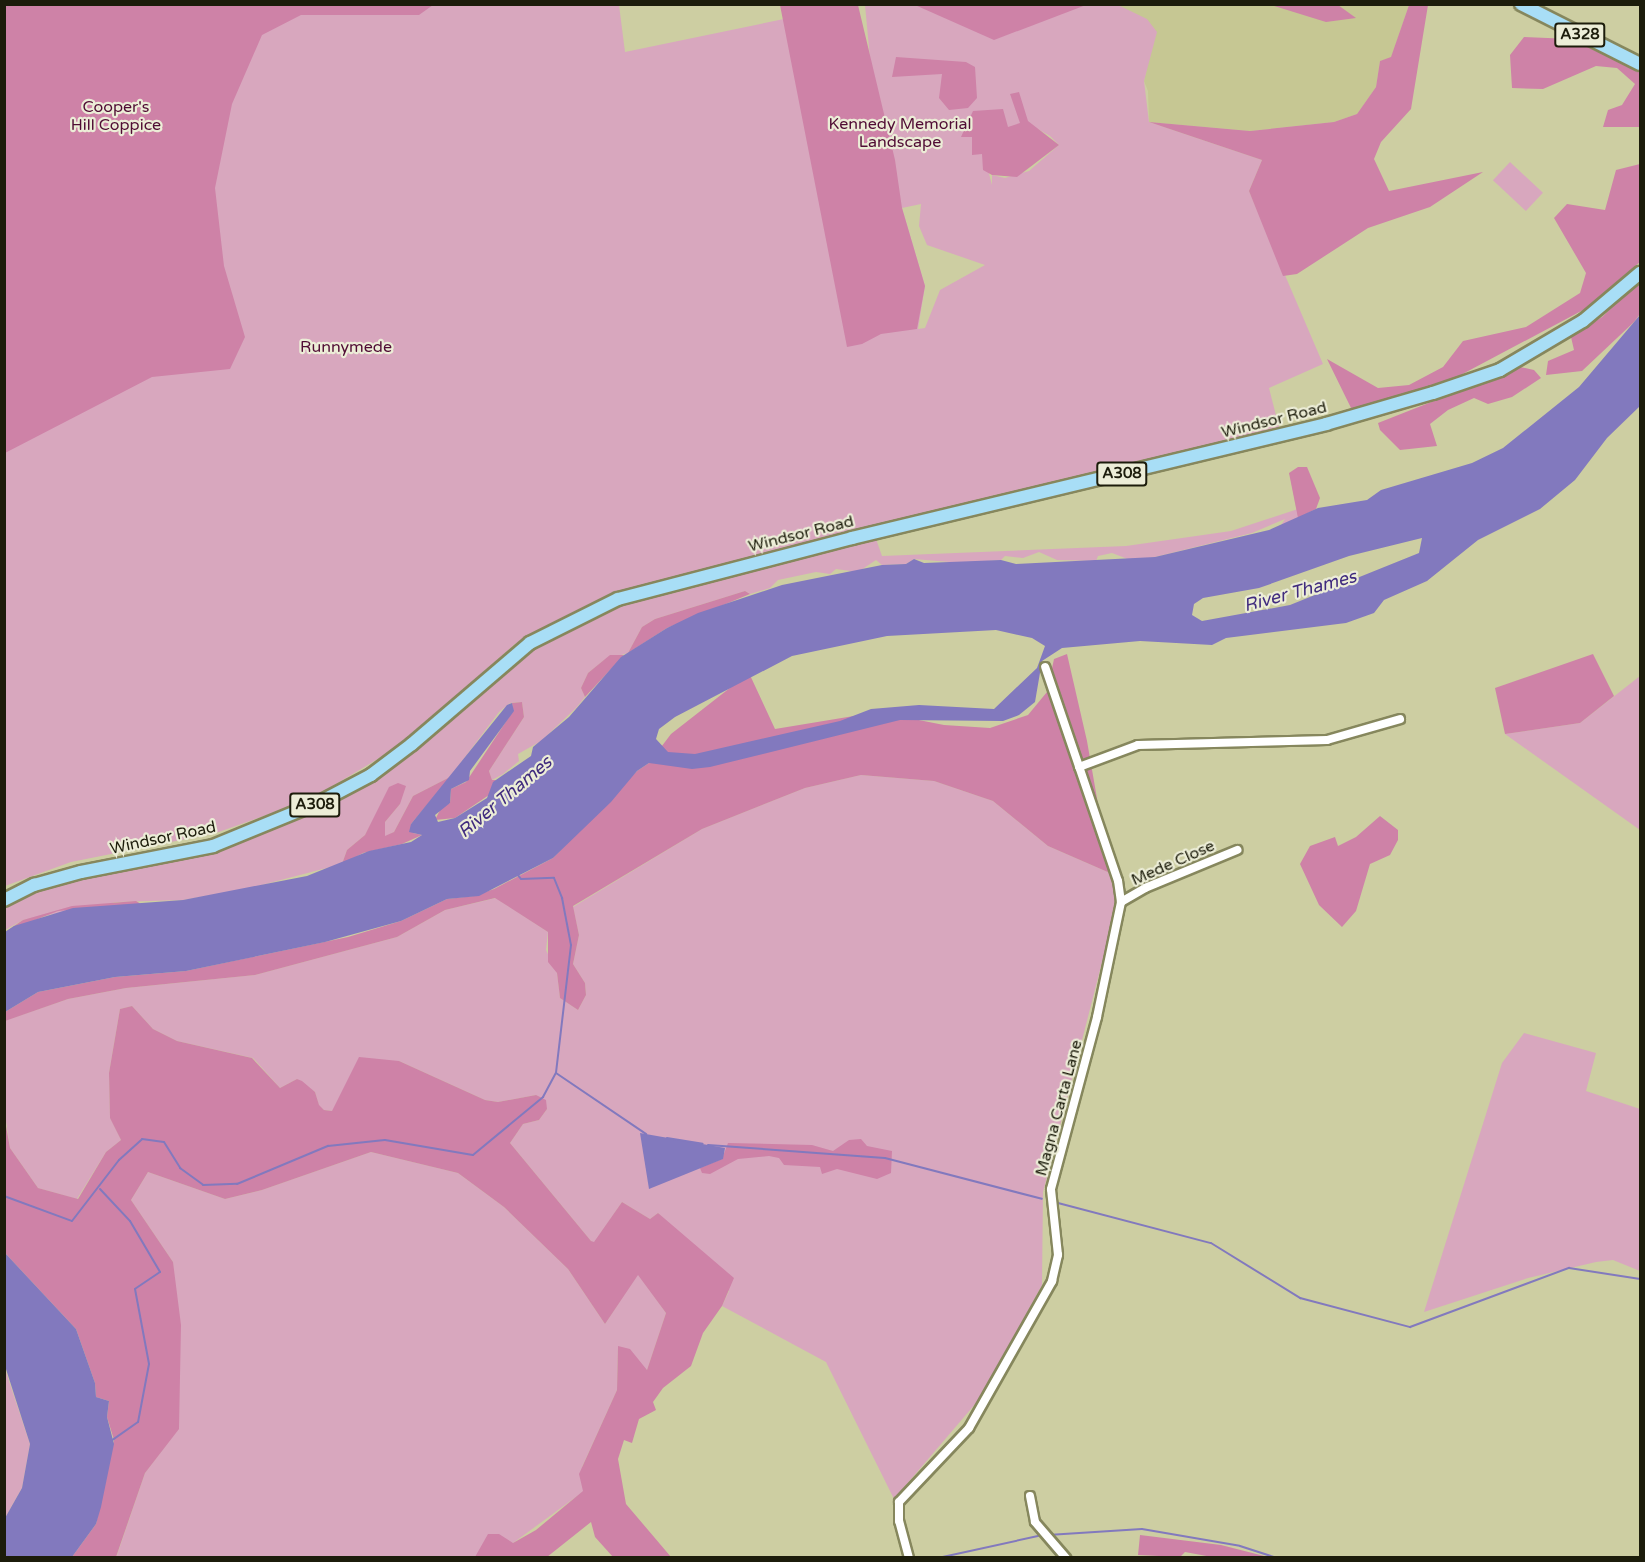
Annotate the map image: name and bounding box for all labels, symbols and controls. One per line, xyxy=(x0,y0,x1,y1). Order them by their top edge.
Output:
road number: A328 xyxy=(1553,23,1607,47)
park label: Cooper's Hill Coppice xyxy=(71,97,161,135)
park label: Kennedy Memorial Landscape xyxy=(829,114,971,152)
park label: Runnymede xyxy=(300,337,392,357)
street label: Windsor Road xyxy=(1219,398,1329,442)
road number: A308 xyxy=(1095,462,1149,486)
street label: Windsor Road xyxy=(746,512,856,556)
water label: River Thames xyxy=(1241,566,1359,616)
water label: River Thames xyxy=(454,752,556,842)
road number: A308 xyxy=(288,793,342,817)
street label: Windsor Road xyxy=(108,817,218,859)
street label: Mede Close xyxy=(1128,836,1218,890)
street label: Magna Carta Lane xyxy=(1032,1038,1086,1178)

